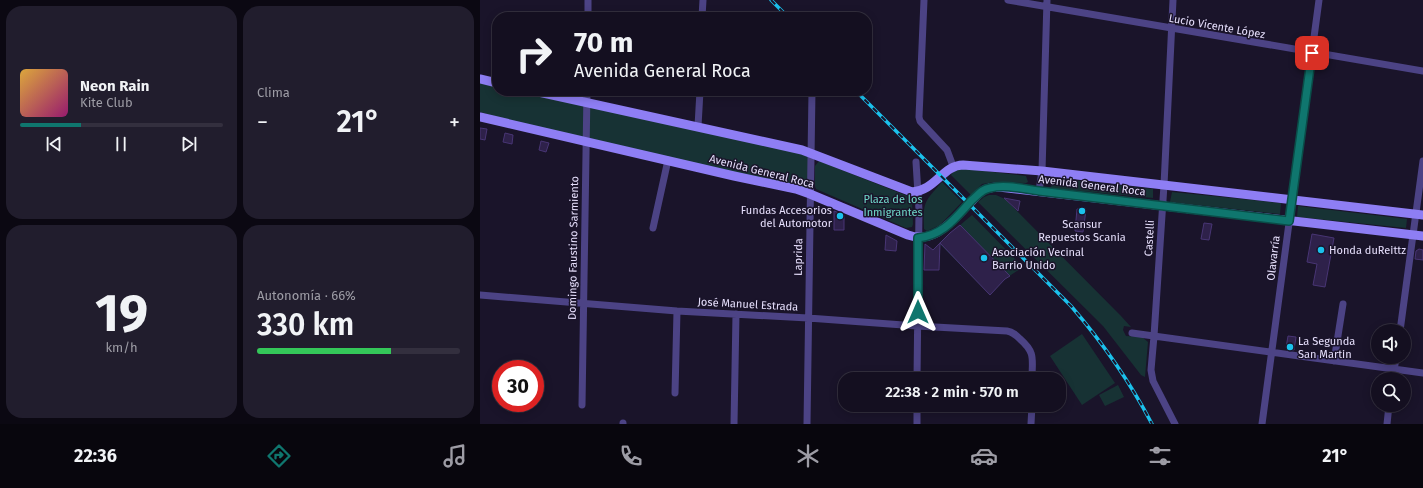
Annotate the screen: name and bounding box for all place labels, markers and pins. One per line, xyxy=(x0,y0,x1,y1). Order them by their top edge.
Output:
pin xyxy=(1295,36,1329,70)
place label: Fundas Accesorios del Automotor xyxy=(741,204,833,230)
marker: Scansur Repuestos Scania xyxy=(1077,206,1087,216)
marker: Fundas Accesorios del Automotor xyxy=(835,211,845,221)
place label: Scansur Repuestos Scania xyxy=(1038,218,1126,244)
place label: Honda duReittz xyxy=(1329,244,1406,257)
marker: Honda duReittz xyxy=(1316,245,1326,255)
place label: Asociación Vecinal Barrio Unido xyxy=(992,246,1084,272)
marker: Asociación Vecinal Barrio Unido xyxy=(979,253,989,263)
place label: La Segunda San Martin xyxy=(1298,335,1355,361)
marker: La Segunda San Martin xyxy=(1285,342,1295,352)

